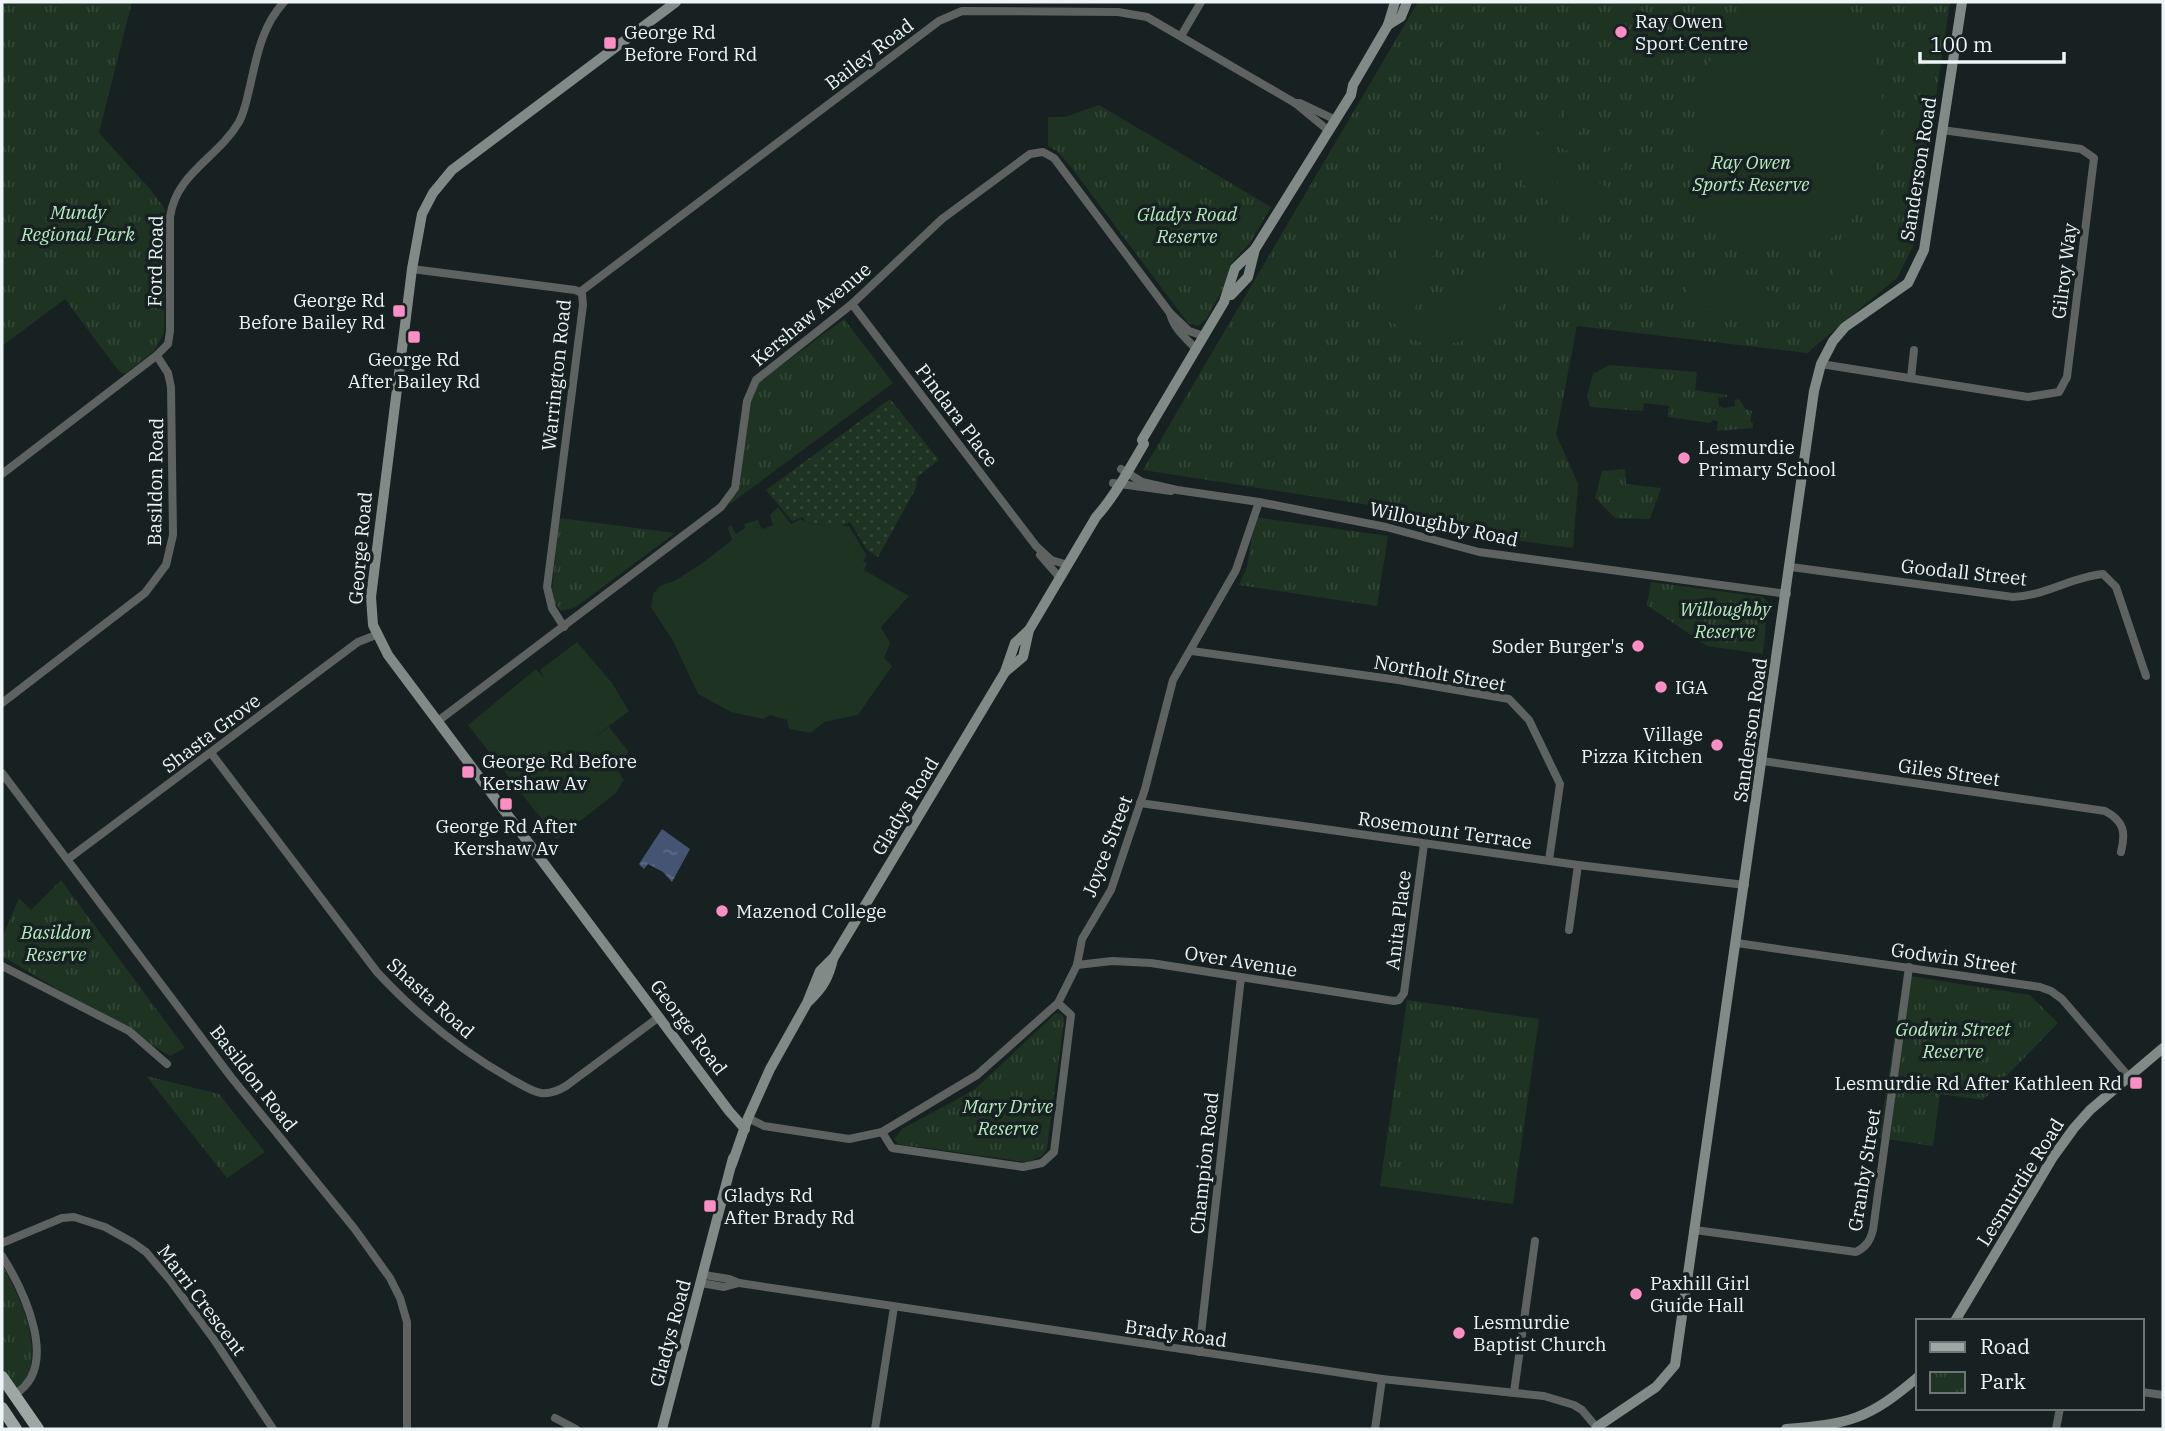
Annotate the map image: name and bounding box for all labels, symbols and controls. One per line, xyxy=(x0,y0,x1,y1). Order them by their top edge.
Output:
place label: Ray Owen Sport Centre xyxy=(1635,9,1748,55)
street label: Bailey Road xyxy=(820,13,918,95)
place label: George Rd Before Ford Rd xyxy=(624,20,757,66)
scale bar xyxy=(1920,21,2064,65)
marker: Ray Owen Sport Centre xyxy=(1613,24,1629,40)
text: 100 m xyxy=(1930,30,1993,58)
marker: George Rd Before Ford Rd xyxy=(602,35,618,51)
street label: Sanderson Road xyxy=(1895,95,1941,243)
park label: Ray Owen Sports Reserve xyxy=(1692,150,1810,196)
park label: Mundy Regional Park xyxy=(20,200,136,246)
park label: Gladys Road Reserve xyxy=(1137,202,1238,248)
street label: Ford Road xyxy=(142,215,168,307)
street label: Gilroy Way xyxy=(2046,221,2082,320)
street label: Kershaw Avenue xyxy=(746,257,876,371)
place label: George Rd Before Bailey Rd xyxy=(239,288,385,334)
street label: Warrington Road xyxy=(536,298,576,452)
marker: George Rd Before Bailey Rd xyxy=(391,303,407,319)
marker: George Rd After Bailey Rd xyxy=(406,329,422,345)
place label: George Rd After Bailey Rd xyxy=(348,347,480,393)
street label: Pindara Place xyxy=(910,359,1004,471)
street label: Basildon Road xyxy=(142,418,168,546)
place label: Lesmurdie Primary School xyxy=(1698,435,1837,481)
marker: Lesmurdie Primary School xyxy=(1676,450,1692,466)
street label: George Road xyxy=(343,491,377,605)
street label: Willoughby Road xyxy=(1367,497,1521,551)
street label: Goodall Street xyxy=(1900,553,2029,591)
park label: Willoughby Reserve xyxy=(1679,597,1772,643)
place label: Soder Burger's xyxy=(1492,634,1624,658)
marker: Soder Burger's xyxy=(1630,638,1646,654)
street label: Northolt Street xyxy=(1372,650,1508,696)
street label: Sanderson Road xyxy=(1728,656,1772,804)
place label: IGA xyxy=(1675,675,1708,699)
marker: IGA xyxy=(1653,679,1669,695)
street label: Shasta Grove xyxy=(157,688,265,778)
place label: Village Pizza Kitchen xyxy=(1581,722,1703,768)
marker: Village Pizza Kitchen xyxy=(1709,737,1725,753)
place label: George Rd Before Kershaw Av xyxy=(482,749,637,795)
street label: Gladys Road xyxy=(866,753,944,859)
street label: Giles Street xyxy=(1897,753,2002,791)
marker: George Rd Before Kershaw Av xyxy=(460,764,476,780)
street label: Joyce Street xyxy=(1077,792,1137,900)
marker: George Rd After Kershaw Av xyxy=(498,796,514,812)
street label: Rosemount Terrace xyxy=(1357,806,1533,854)
place label: George Rd After Kershaw Av xyxy=(435,814,577,860)
street label: Anita Place xyxy=(1380,869,1416,971)
place label: Mazenod College xyxy=(736,899,886,923)
marker: Mazenod College xyxy=(714,903,730,919)
park label: Basildon Reserve xyxy=(20,920,92,966)
street label: Godwin Street xyxy=(1890,937,2019,979)
street label: Over Avenue xyxy=(1183,940,1299,982)
street label: Shasta Road xyxy=(382,952,480,1044)
street label: George Road xyxy=(645,975,733,1079)
park label: Godwin Street Reserve xyxy=(1895,1017,2012,1063)
street label: Basildon Road xyxy=(205,1020,303,1136)
place label: Lesmurdie Rd After Kathleen Rd xyxy=(1835,1071,2122,1095)
marker: Lesmurdie Rd After Kathleen Rd xyxy=(2128,1075,2144,1091)
street label: Champion Road xyxy=(1185,1091,1223,1235)
park label: Mary Drive Reserve xyxy=(962,1094,1054,1140)
street label: Granby Street xyxy=(1842,1107,1886,1233)
street label: Lesmurdie Road xyxy=(1971,1114,2069,1250)
place label: Gladys Rd After Brady Rd xyxy=(724,1183,855,1229)
marker: Gladys Rd After Brady Rd xyxy=(702,1198,718,1214)
street label: Marri Crescent xyxy=(152,1240,252,1360)
place label: Paxhill Girl Guide Hall xyxy=(1650,1271,1750,1317)
street label: Gladys Road xyxy=(644,1277,696,1389)
marker: Paxhill Girl Guide Hall xyxy=(1628,1286,1644,1302)
place label: Lesmurdie Baptist Church xyxy=(1473,1310,1607,1356)
street label: Brady Road xyxy=(1123,1314,1229,1352)
legend xyxy=(1916,1319,2144,1410)
marker: Lesmurdie Baptist Church xyxy=(1451,1325,1467,1341)
text: Road xyxy=(1980,1332,2030,1360)
text: Park xyxy=(1980,1367,2027,1395)

